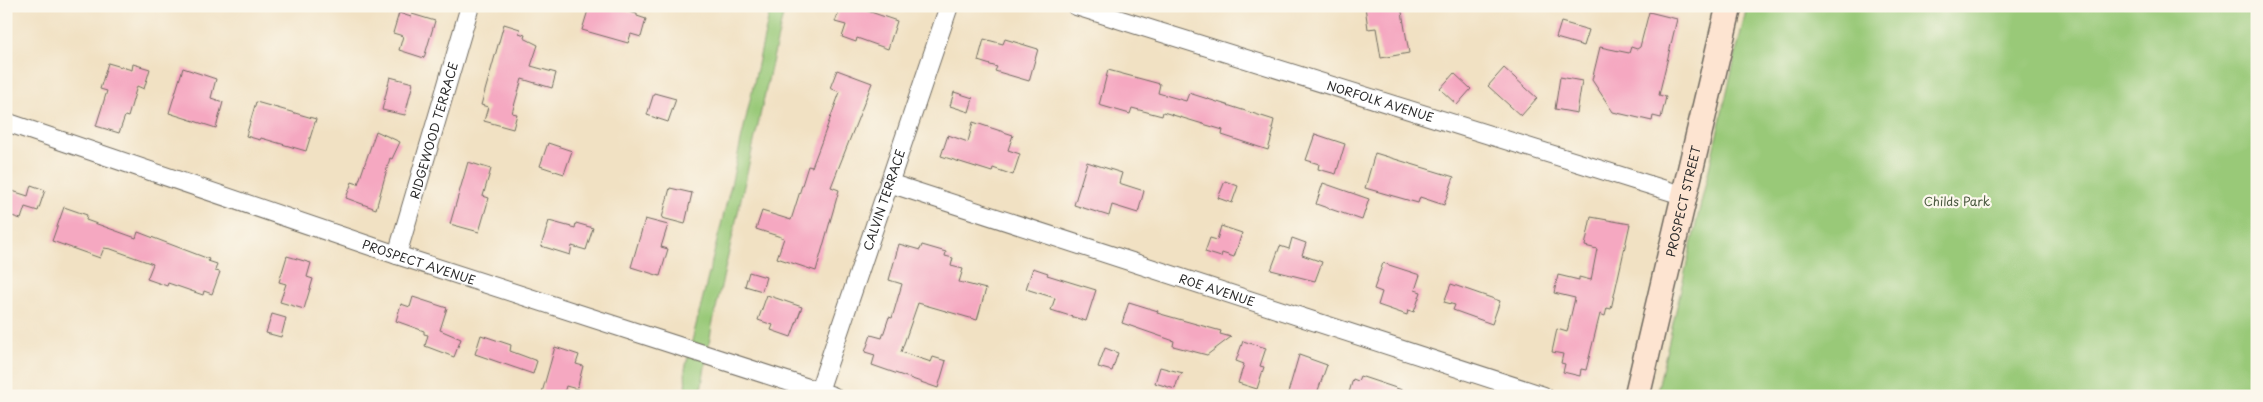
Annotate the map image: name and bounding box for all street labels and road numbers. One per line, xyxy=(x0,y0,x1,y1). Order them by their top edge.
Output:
street label: RIDGEWOOD TERRACE xyxy=(405,59,462,201)
street label: NORFOLK AVENUE xyxy=(1325,76,1436,126)
street label: PROSPECT STREET xyxy=(1661,143,1705,259)
street label: CALVIN TERRACE xyxy=(858,146,909,253)
street label: PROSPECT AVENUE xyxy=(360,235,478,289)
street label: ROE AVENUE xyxy=(1177,269,1257,310)

